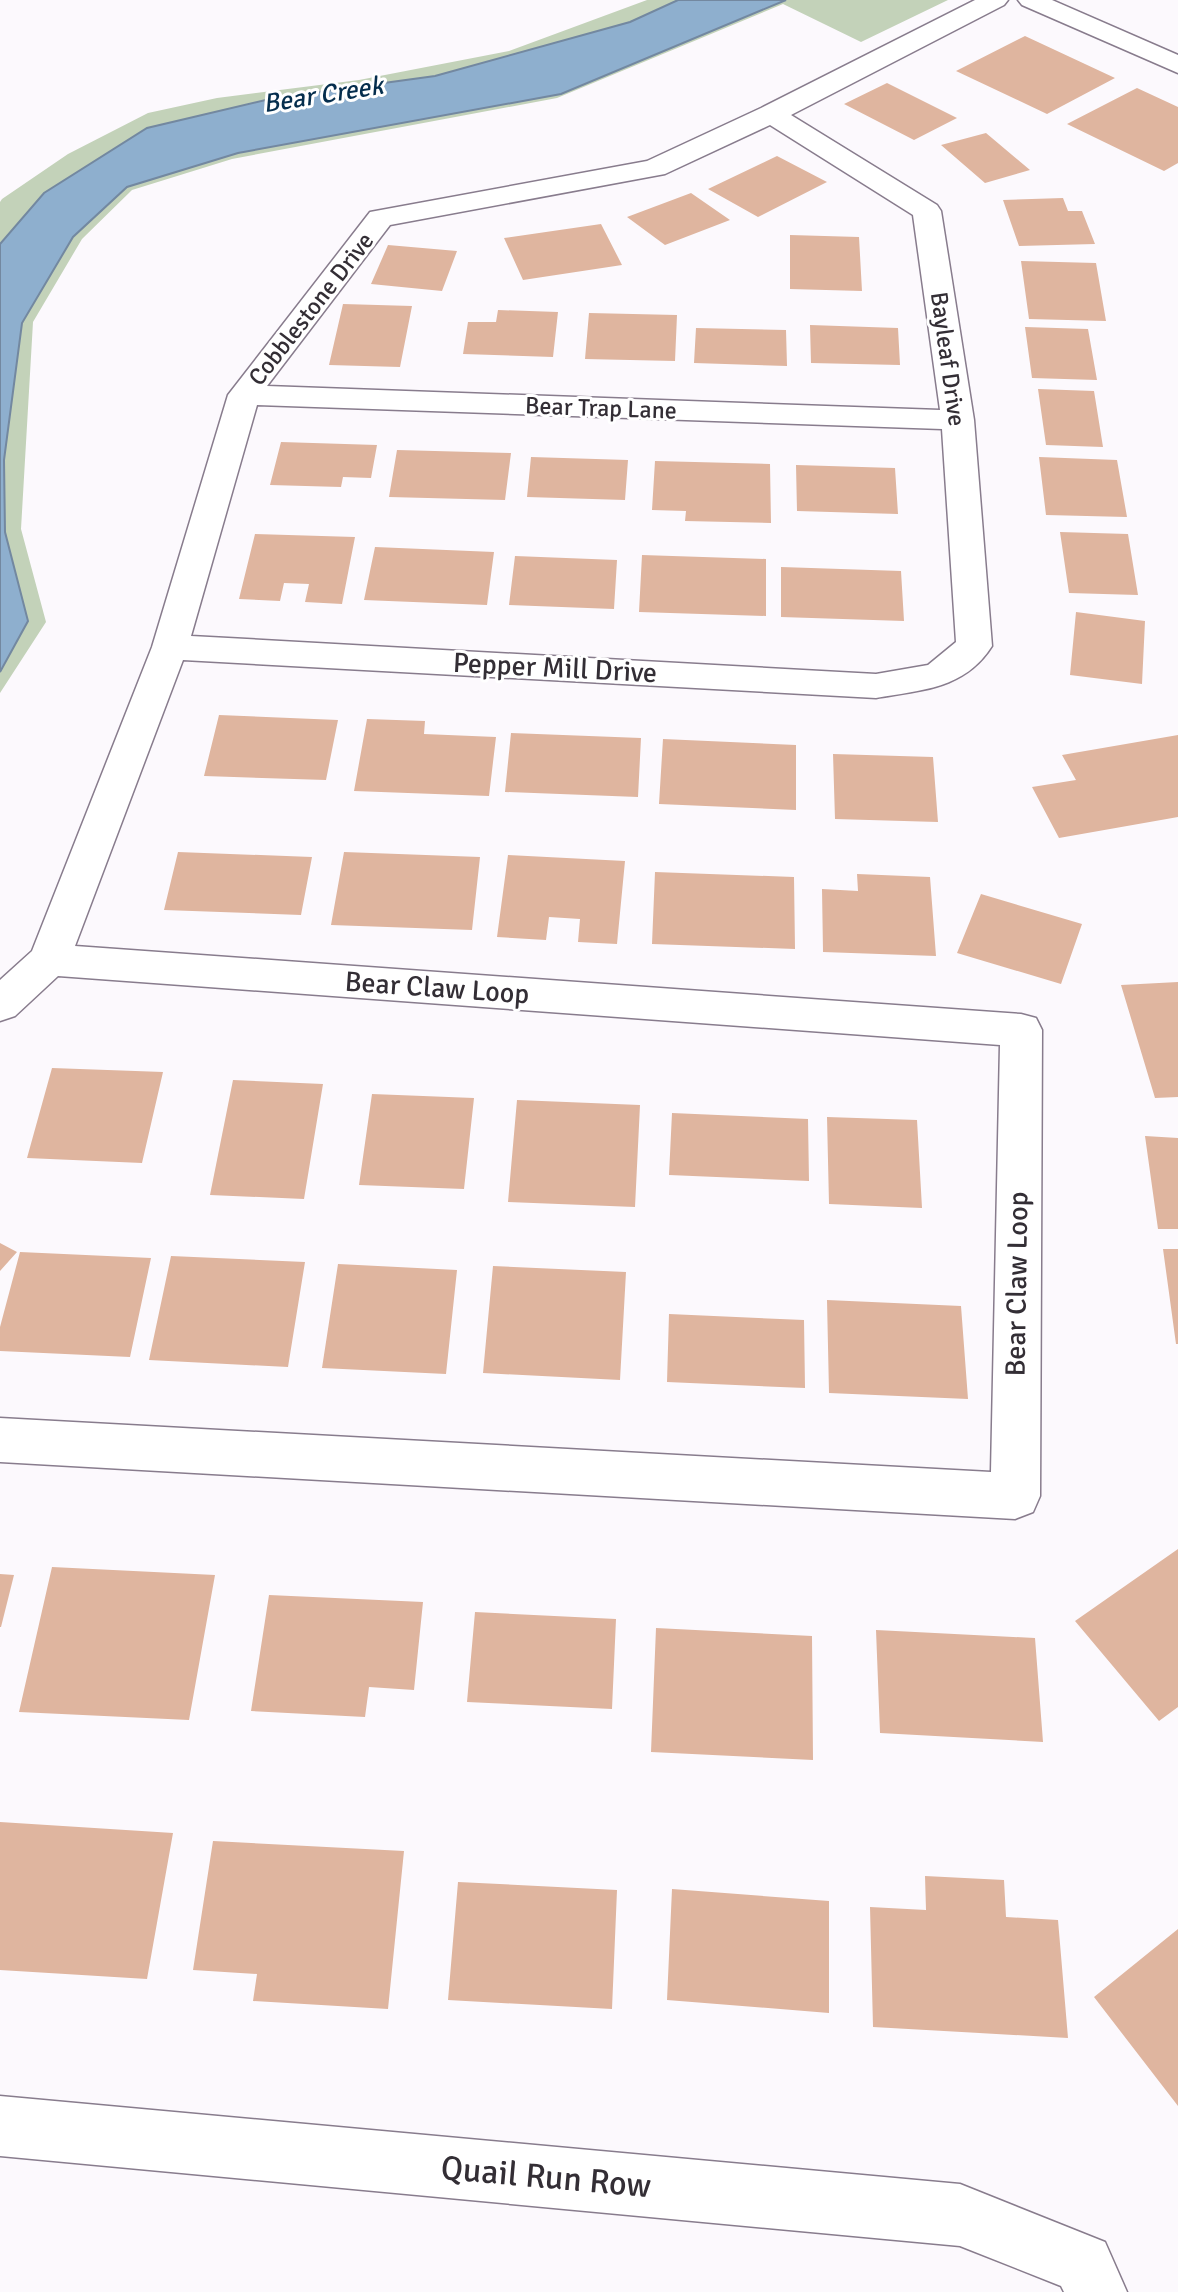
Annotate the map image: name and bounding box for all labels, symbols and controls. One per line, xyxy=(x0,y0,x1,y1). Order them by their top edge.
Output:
water label: Bear Creek xyxy=(261,69,387,120)
street label: Cobblestone Drive xyxy=(242,226,380,392)
street label: Bayleaf Drive xyxy=(924,290,972,428)
street label: Bear Trap Lane xyxy=(525,390,677,426)
street label: Pepper Mill Drive xyxy=(452,646,658,690)
street label: Bear Claw Loop xyxy=(344,965,530,1011)
street label: Bear Claw Loop xyxy=(998,1191,1036,1377)
street label: Quail Run Row xyxy=(439,2147,653,2207)

